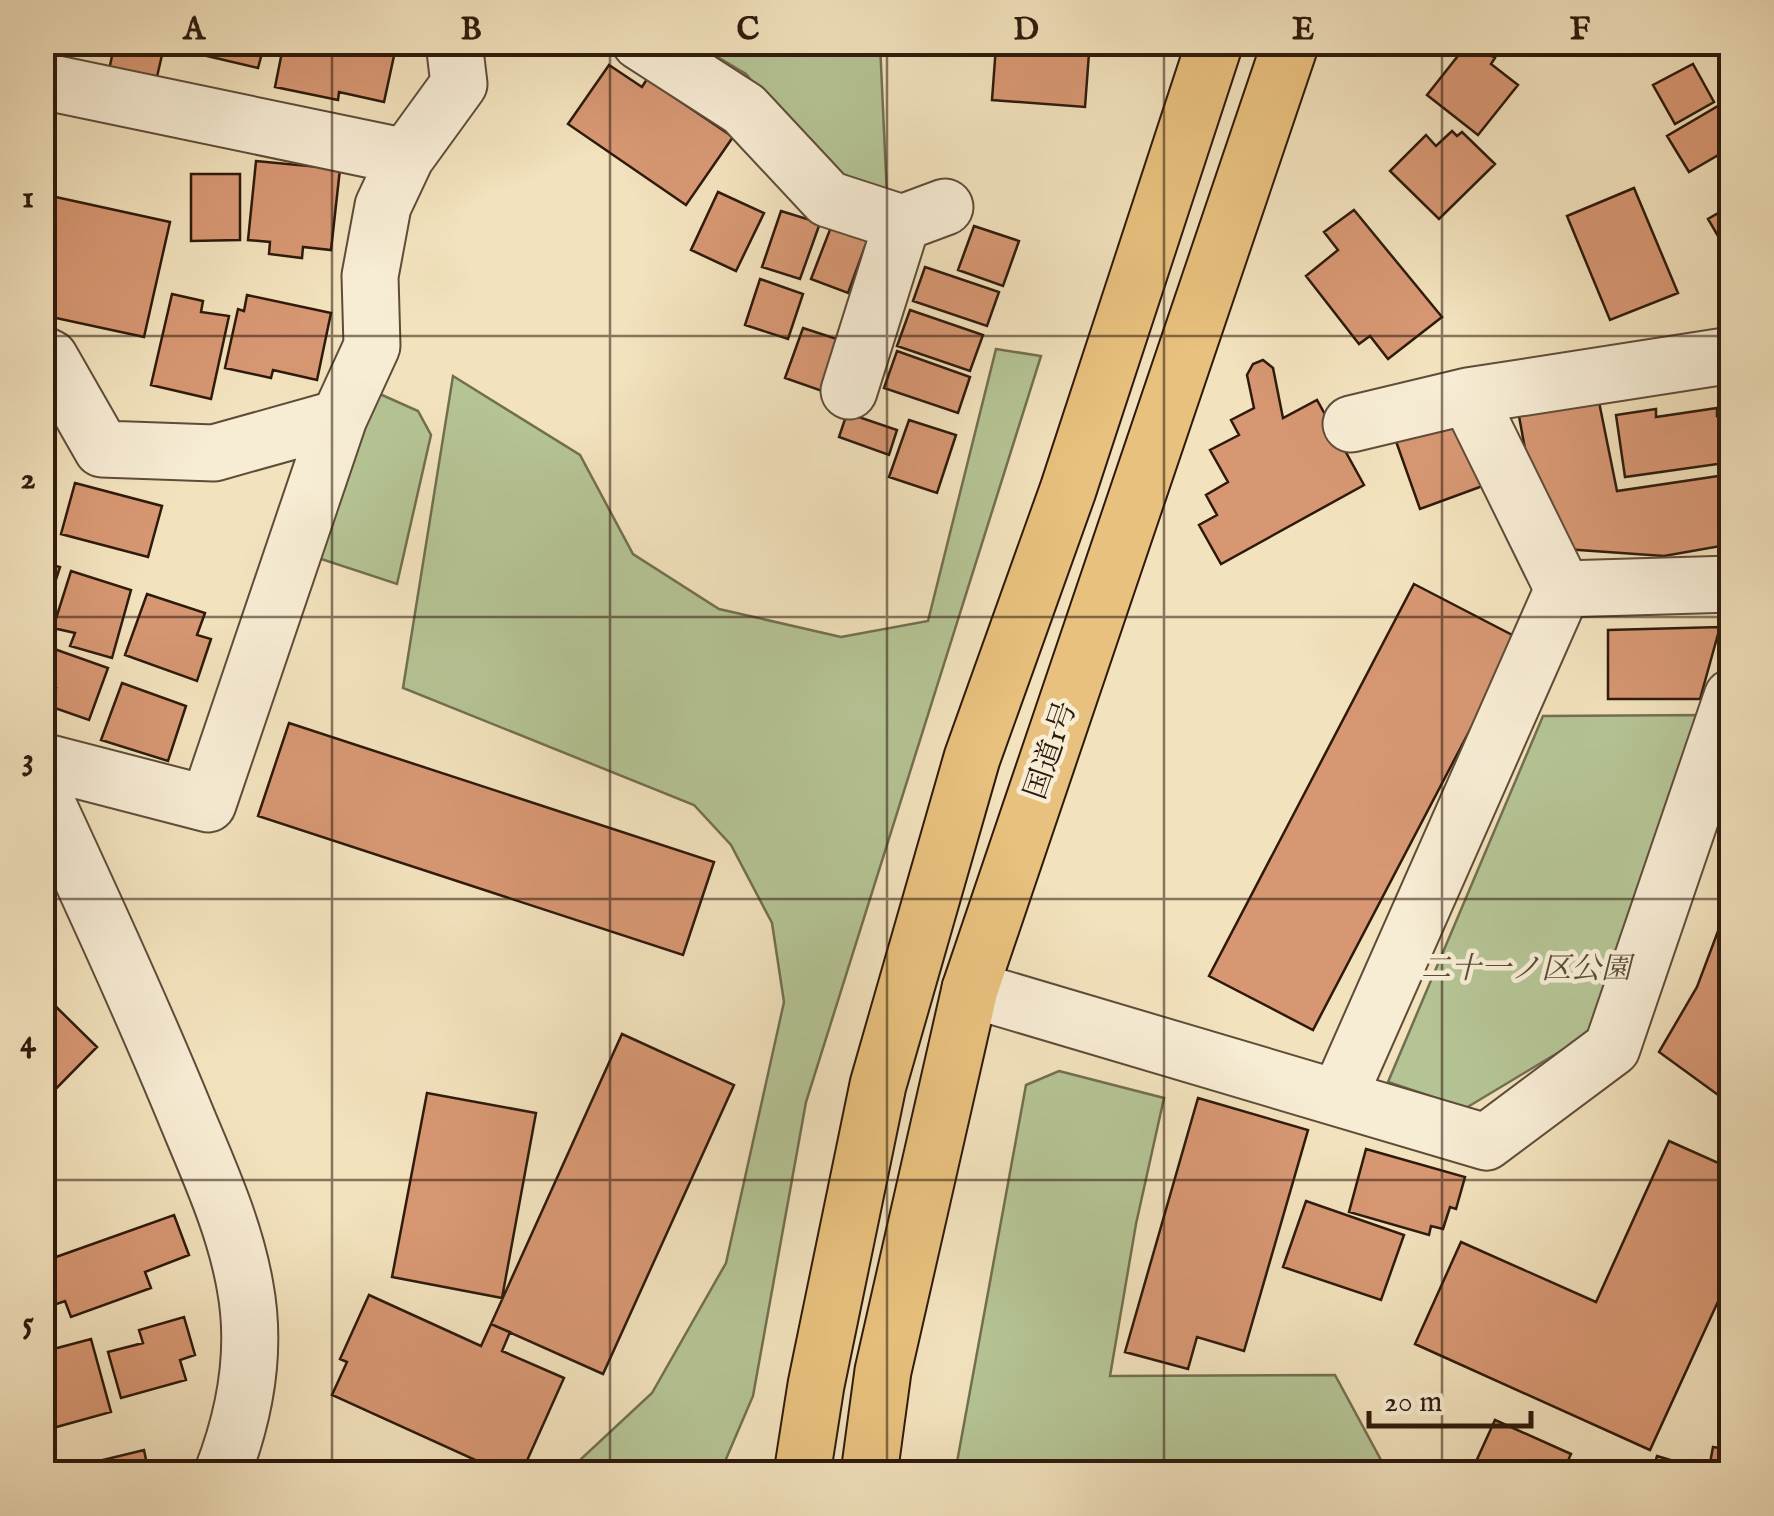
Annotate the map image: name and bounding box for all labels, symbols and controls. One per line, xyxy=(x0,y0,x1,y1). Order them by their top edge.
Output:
text: A xyxy=(181,10,206,51)
text: B xyxy=(460,10,482,51)
text: C xyxy=(737,10,760,51)
text: D xyxy=(1013,10,1039,51)
text: E xyxy=(1292,10,1314,51)
text: F xyxy=(1570,10,1591,51)
text: 1 xyxy=(22,178,34,219)
text: 2 xyxy=(20,459,36,500)
street label: 国道1号 xyxy=(1017,697,1086,805)
text: 3 xyxy=(22,740,34,781)
park label: 二十一ノ区公園 xyxy=(1421,951,1636,989)
text: 4 xyxy=(20,1022,36,1063)
text: 5 xyxy=(22,1303,34,1344)
scale bar xyxy=(1369,1366,1532,1428)
text: 20 m xyxy=(1384,1384,1443,1422)

